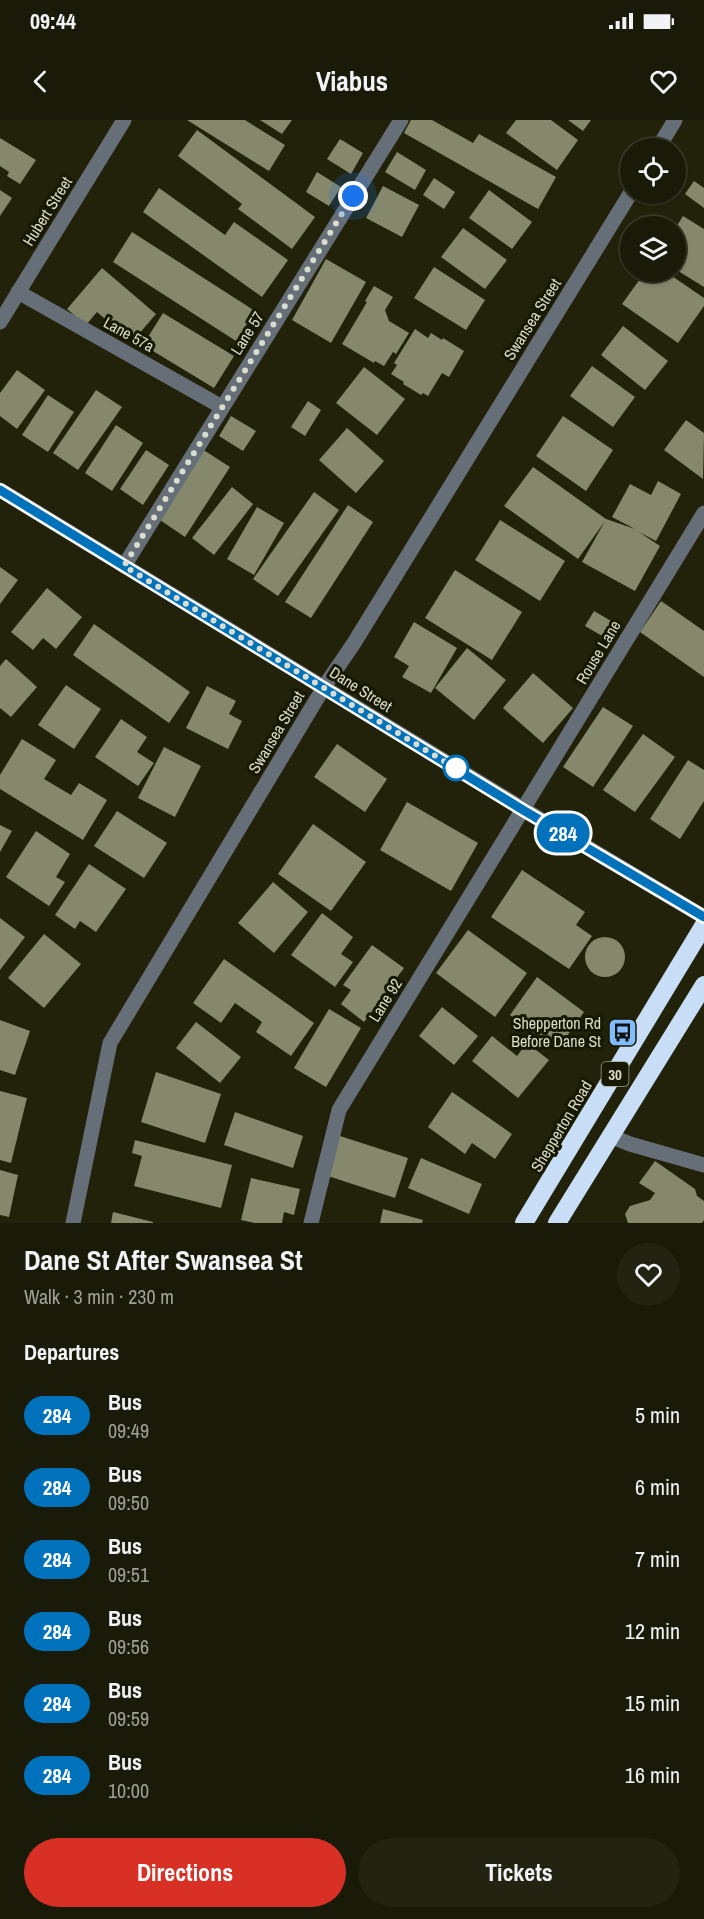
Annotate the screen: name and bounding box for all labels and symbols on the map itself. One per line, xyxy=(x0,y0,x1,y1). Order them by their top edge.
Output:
street label: Hubert Street xyxy=(17,172,77,250)
your location xyxy=(338,181,368,211)
street label: Swansea Street xyxy=(498,274,566,364)
street label: Lane 57 xyxy=(225,307,269,359)
street label: Lane 57a xyxy=(100,311,159,357)
street label: Rouse Lane xyxy=(570,616,626,688)
street label: Dane Street xyxy=(325,661,397,717)
street label: Swansea Street xyxy=(243,686,309,777)
unlabelled marker xyxy=(443,755,469,781)
line badge: 284 xyxy=(528,814,598,852)
street label: Lane 92 xyxy=(363,974,407,1026)
place label: Shepperton Rd Before Dane St xyxy=(511,1012,601,1052)
bus stop icon: Shepperton Rd Before Dane St xyxy=(606,1016,638,1048)
road number: 30 xyxy=(602,1062,628,1086)
street label: Shepperton Road xyxy=(525,1076,597,1176)

